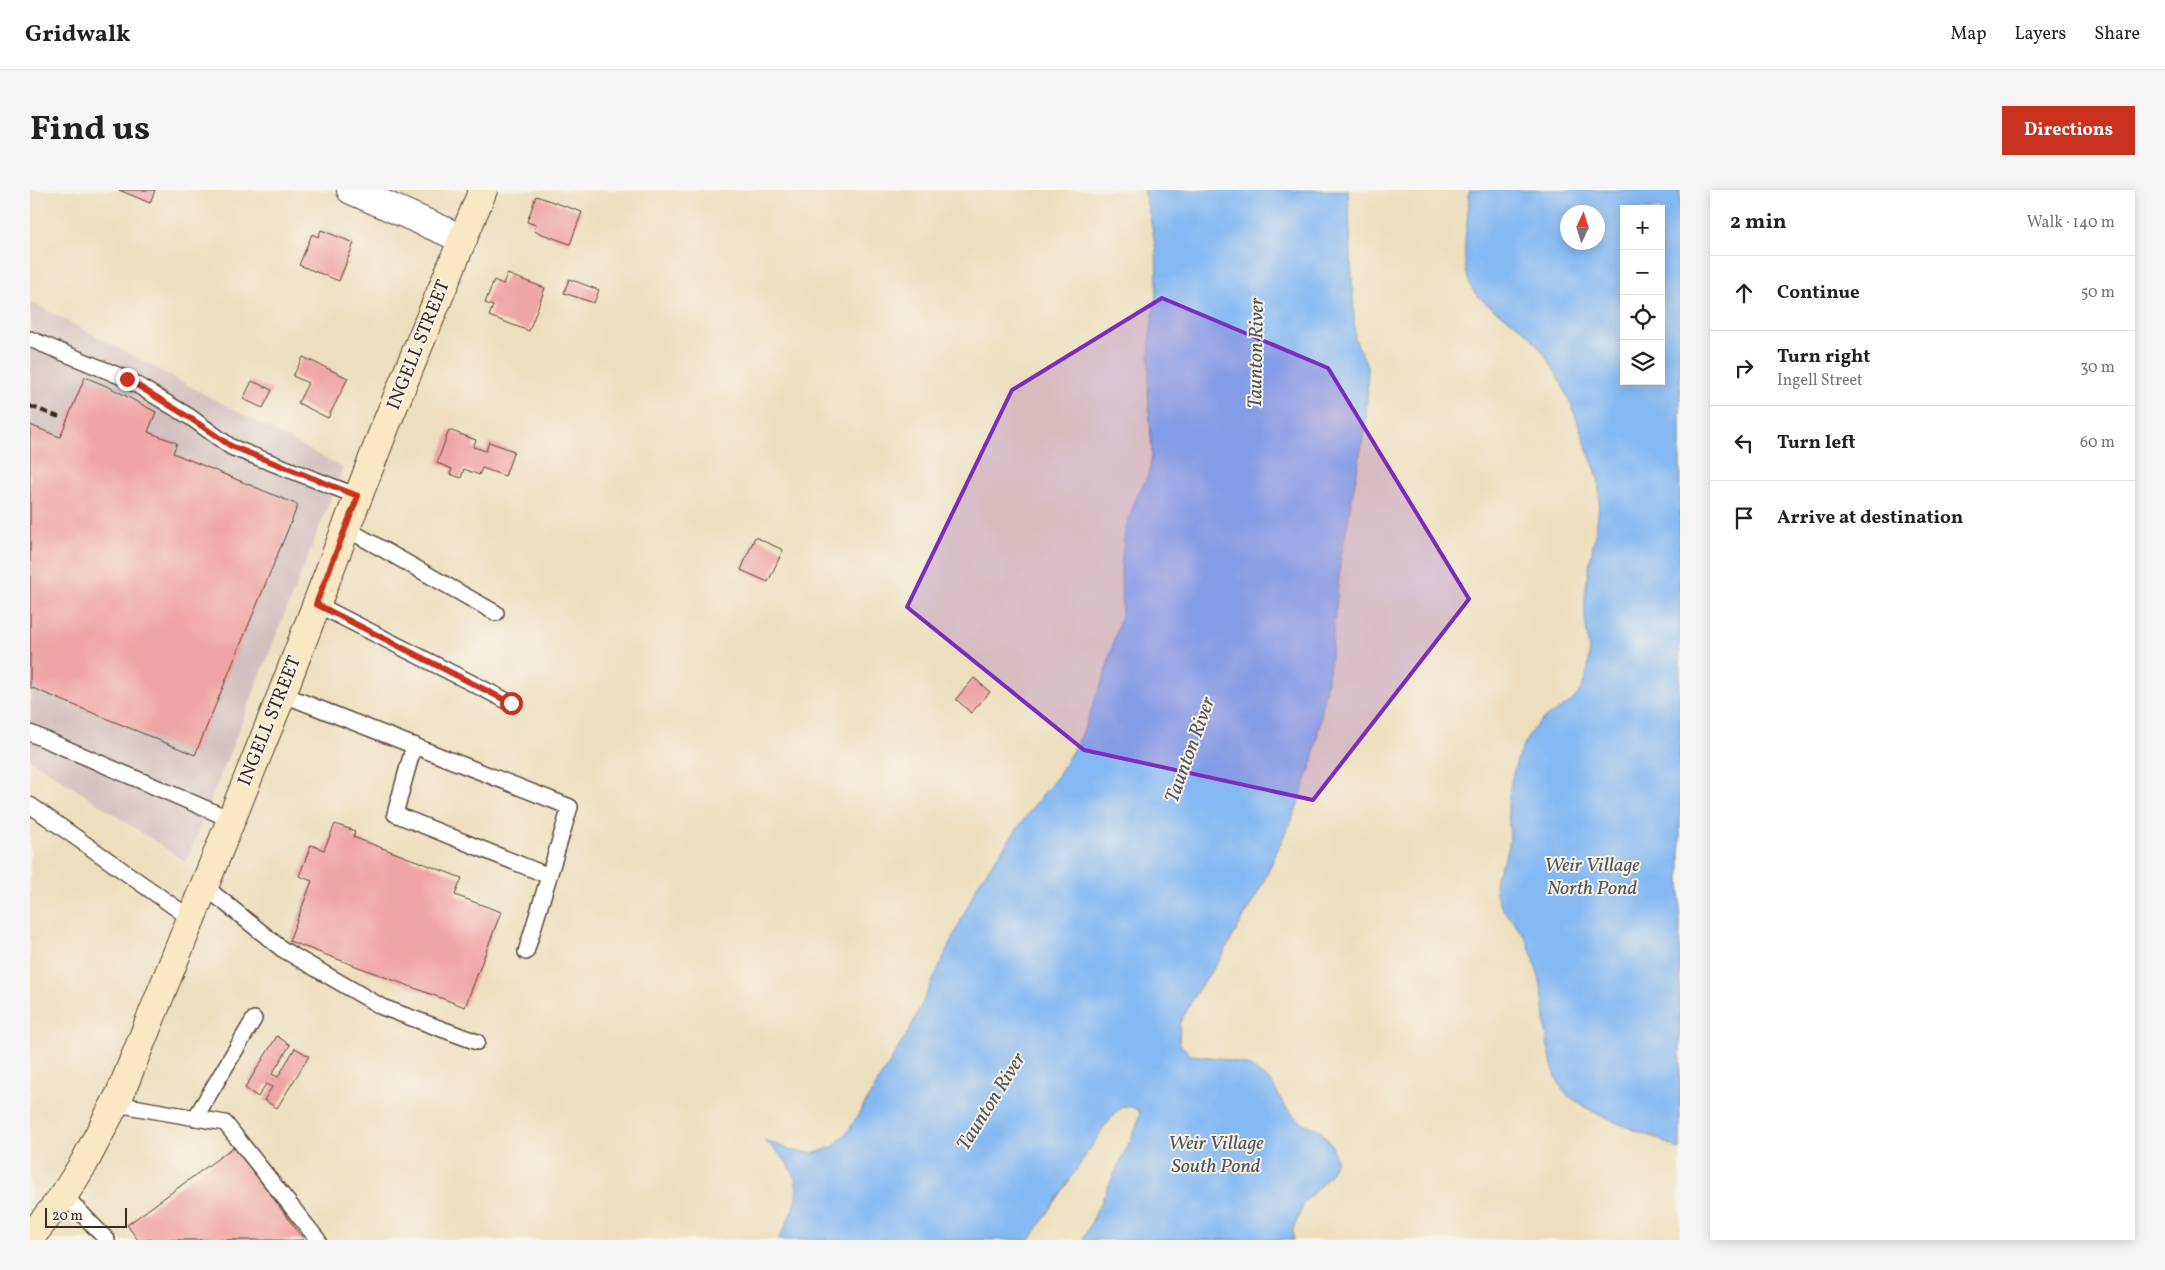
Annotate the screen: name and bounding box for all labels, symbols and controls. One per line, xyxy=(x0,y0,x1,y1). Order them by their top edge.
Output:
text: Gridwalk xyxy=(25,18,131,52)
text: Map xyxy=(1950,22,1986,47)
text: Layers xyxy=(2014,22,2066,47)
text: Share xyxy=(2094,22,2140,47)
text: Find us xyxy=(30,106,150,154)
button: Directions xyxy=(2002,106,2135,155)
north arrow xyxy=(1560,205,1605,250)
map controls xyxy=(1620,205,1665,385)
button: + xyxy=(1620,205,1665,250)
text: 2 min xyxy=(1730,208,1787,237)
text: Walk · 140 m xyxy=(2027,212,2115,234)
button: − xyxy=(1620,250,1665,295)
street label: INGELL STREET xyxy=(381,276,457,414)
icon: ahead xyxy=(1730,279,1758,307)
text: Continue xyxy=(1777,280,1860,306)
text: 50 m xyxy=(2081,282,2115,304)
button: locate xyxy=(1620,295,1665,340)
water label: Taunton River xyxy=(1242,297,1272,409)
button: layers xyxy=(1620,340,1665,385)
text: Turn right xyxy=(1777,344,1870,370)
icon: right xyxy=(1730,354,1758,382)
text: 30 m xyxy=(2080,357,2115,379)
route end xyxy=(116,368,139,391)
text: Ingell Street xyxy=(1777,370,1863,392)
icon: left xyxy=(1730,429,1758,457)
text: Turn left xyxy=(1777,430,1856,456)
text: 60 m xyxy=(2080,432,2115,454)
icon: arrive xyxy=(1730,504,1758,532)
text: Arrive at destination xyxy=(1777,505,1963,531)
street label: INGELL STREET xyxy=(232,652,308,790)
route start xyxy=(500,692,523,715)
water label: Taunton River xyxy=(1159,693,1223,807)
water label: Weir Village North Pond xyxy=(1544,852,1640,903)
water label: Taunton River xyxy=(951,1047,1034,1156)
water label: Weir Village South Pond xyxy=(1168,1130,1264,1181)
scale bar xyxy=(45,1205,128,1228)
text: 20 m xyxy=(52,1207,83,1226)

